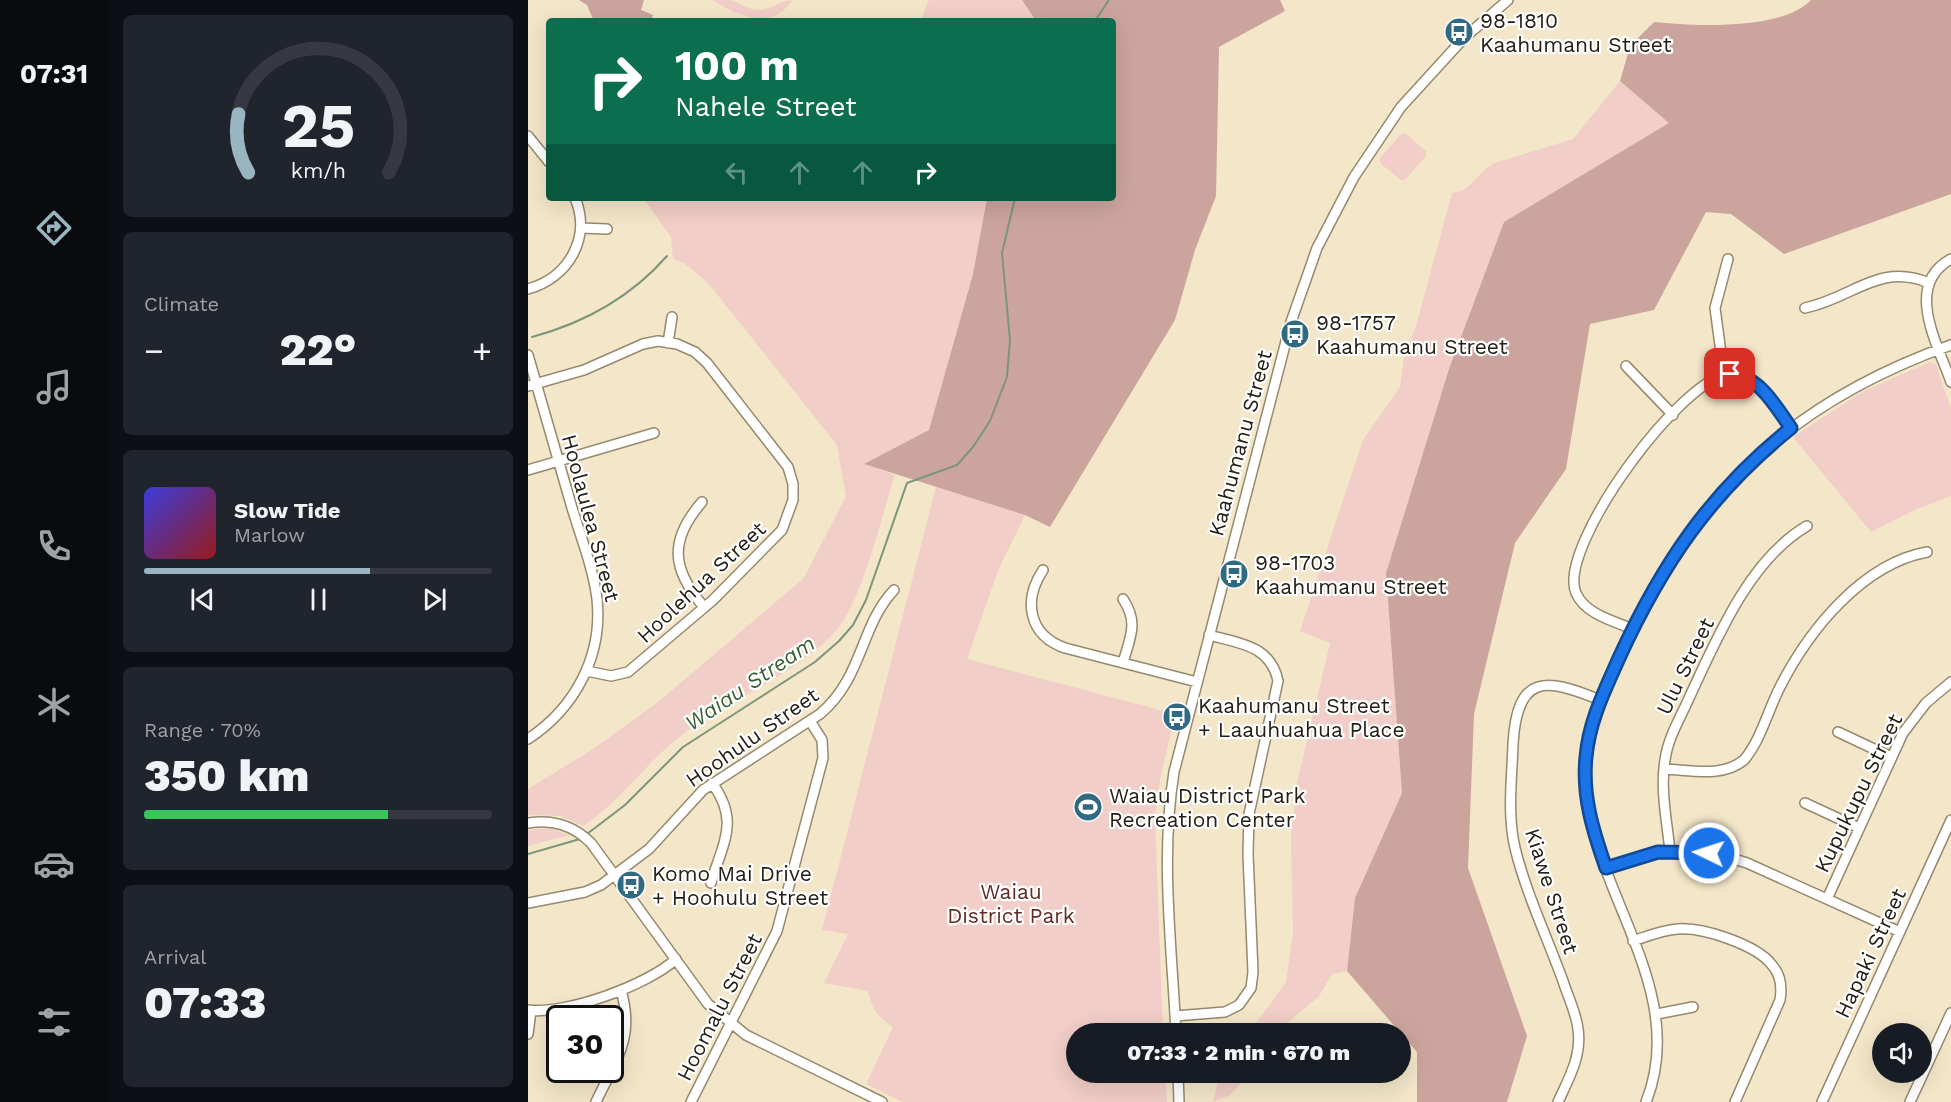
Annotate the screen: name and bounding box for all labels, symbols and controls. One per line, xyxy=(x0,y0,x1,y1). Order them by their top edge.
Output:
place label: 98-1810 Kaahumanu Street xyxy=(1480,8,1672,57)
bus stop icon: 98-1810 Kaahumanu Street xyxy=(1443,16,1475,48)
text: 100 m xyxy=(675,41,799,90)
icon: right xyxy=(576,42,654,120)
text: 07:31 xyxy=(20,58,88,90)
text: 25 xyxy=(281,89,355,162)
text: Nahele Street xyxy=(675,91,857,123)
icon: left xyxy=(720,156,753,189)
icon: ahead xyxy=(783,156,816,189)
icon: ahead xyxy=(846,156,879,189)
icon: right xyxy=(909,156,942,189)
text: km/h xyxy=(290,159,346,184)
icon: directions xyxy=(33,207,75,249)
text: Climate xyxy=(144,292,219,316)
place label: 98-1757 Kaahumanu Street xyxy=(1316,310,1508,359)
bus stop icon: 98-1757 Kaahumanu Street xyxy=(1279,318,1311,350)
text: 22° xyxy=(280,323,356,376)
text: − xyxy=(144,331,164,370)
text: + xyxy=(472,331,492,370)
street label: Kaahumanu Street xyxy=(1203,347,1277,539)
pin xyxy=(1704,348,1755,399)
icon: arrive xyxy=(1713,357,1746,390)
icon: music xyxy=(33,366,75,408)
street label: Hoolaulea Street xyxy=(557,432,625,605)
text: Slow Tide xyxy=(234,498,341,523)
street label: Hoolehua Street xyxy=(632,516,771,648)
text: Marlow xyxy=(234,523,305,547)
icon: phone xyxy=(33,525,75,567)
place label: 98-1703 Kaahumanu Street xyxy=(1255,550,1447,599)
bus stop icon: 98-1703 Kaahumanu Street xyxy=(1218,558,1250,590)
icon: previous xyxy=(186,583,219,616)
icon: pause xyxy=(302,583,335,616)
icon: next xyxy=(418,583,451,616)
street label: Ulu Street xyxy=(1651,613,1719,718)
water label: Waiau Stream xyxy=(680,630,820,736)
street label: Hoohulu Street xyxy=(681,682,823,792)
icon: climate xyxy=(33,684,75,726)
place label: Kaahumanu Street + Laauhuahua Place xyxy=(1198,693,1405,742)
bus stop icon: Kaahumanu Street + Laauhuahua Place xyxy=(1161,701,1193,733)
street label: Kupukupu Street xyxy=(1809,709,1907,877)
text: Range · 70% xyxy=(144,718,261,742)
text: 350 km xyxy=(144,749,309,802)
place label: Waiau District Park Recreation Center xyxy=(1109,783,1305,832)
sports icon: Waiau District Park Recreation Center xyxy=(1072,791,1104,823)
position arrow xyxy=(1677,821,1741,885)
street label: Kiawe Street xyxy=(1520,825,1584,957)
icon: car xyxy=(33,843,75,885)
place label: Komo Mai Drive + Hoohulu Street xyxy=(652,861,828,910)
bus stop icon: Komo Mai Drive + Hoohulu Street xyxy=(615,869,647,901)
park label: Waiau District Park xyxy=(947,879,1075,928)
street label: Hapaki Street xyxy=(1829,884,1911,1022)
street label: Hoomalu Street xyxy=(671,929,767,1085)
text: Arrival xyxy=(144,945,206,969)
text: 07:33 xyxy=(144,976,266,1029)
icon: filters xyxy=(33,1001,75,1043)
speed limit sign: 30 xyxy=(546,1005,624,1083)
map controls xyxy=(1872,1023,1932,1083)
button: sound xyxy=(1872,1023,1932,1083)
text: 07:33 · 2 min · 670 m xyxy=(1127,1040,1350,1065)

